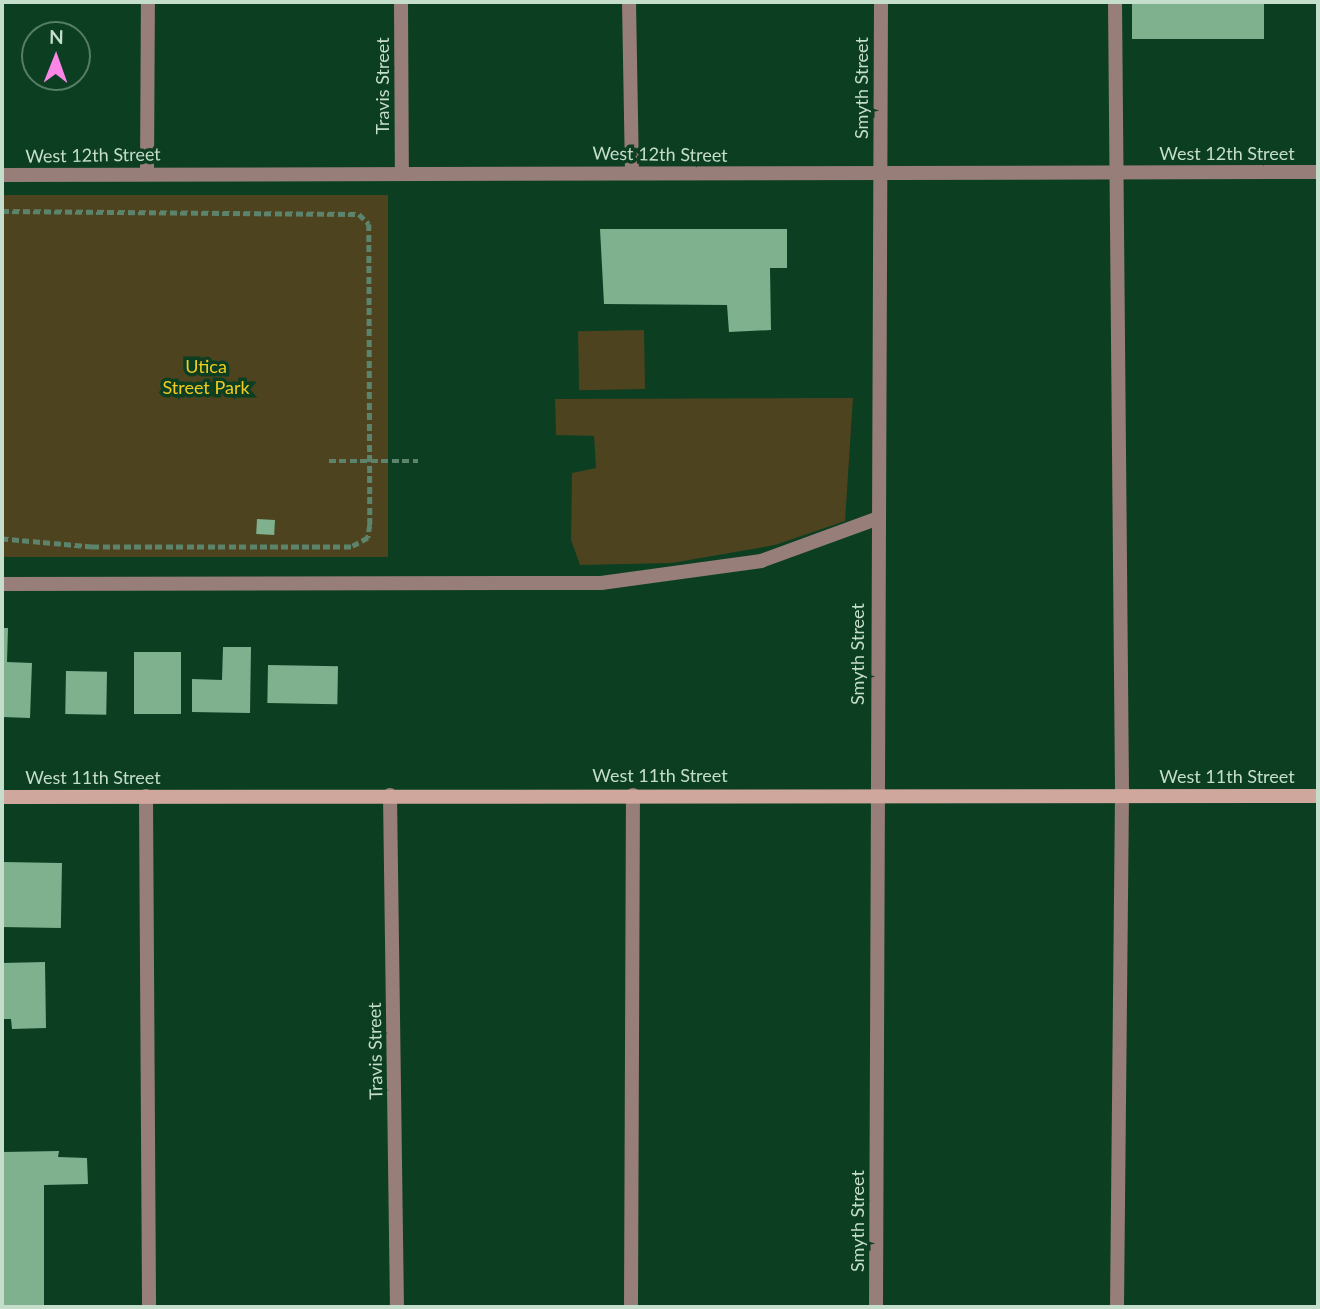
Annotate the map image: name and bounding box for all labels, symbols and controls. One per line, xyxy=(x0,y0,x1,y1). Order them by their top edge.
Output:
north arrow xyxy=(21,21,91,91)
text: N xyxy=(49,25,64,48)
street label: Travis Street xyxy=(371,37,393,135)
street label: Smyth Street xyxy=(850,37,872,139)
street label: West 12th Street xyxy=(592,142,728,166)
street label: West 12th Street xyxy=(1159,142,1295,164)
street label: West 12th Street xyxy=(25,143,161,167)
park label: Utica Street Park xyxy=(162,356,250,398)
street label: Smyth Street xyxy=(846,603,868,705)
street label: West 11th Street xyxy=(592,764,728,786)
street label: West 11th Street xyxy=(1159,765,1295,787)
street label: West 11th Street xyxy=(25,766,161,788)
street label: Travis Street xyxy=(363,1002,387,1100)
street label: Smyth Street xyxy=(846,1170,868,1272)

